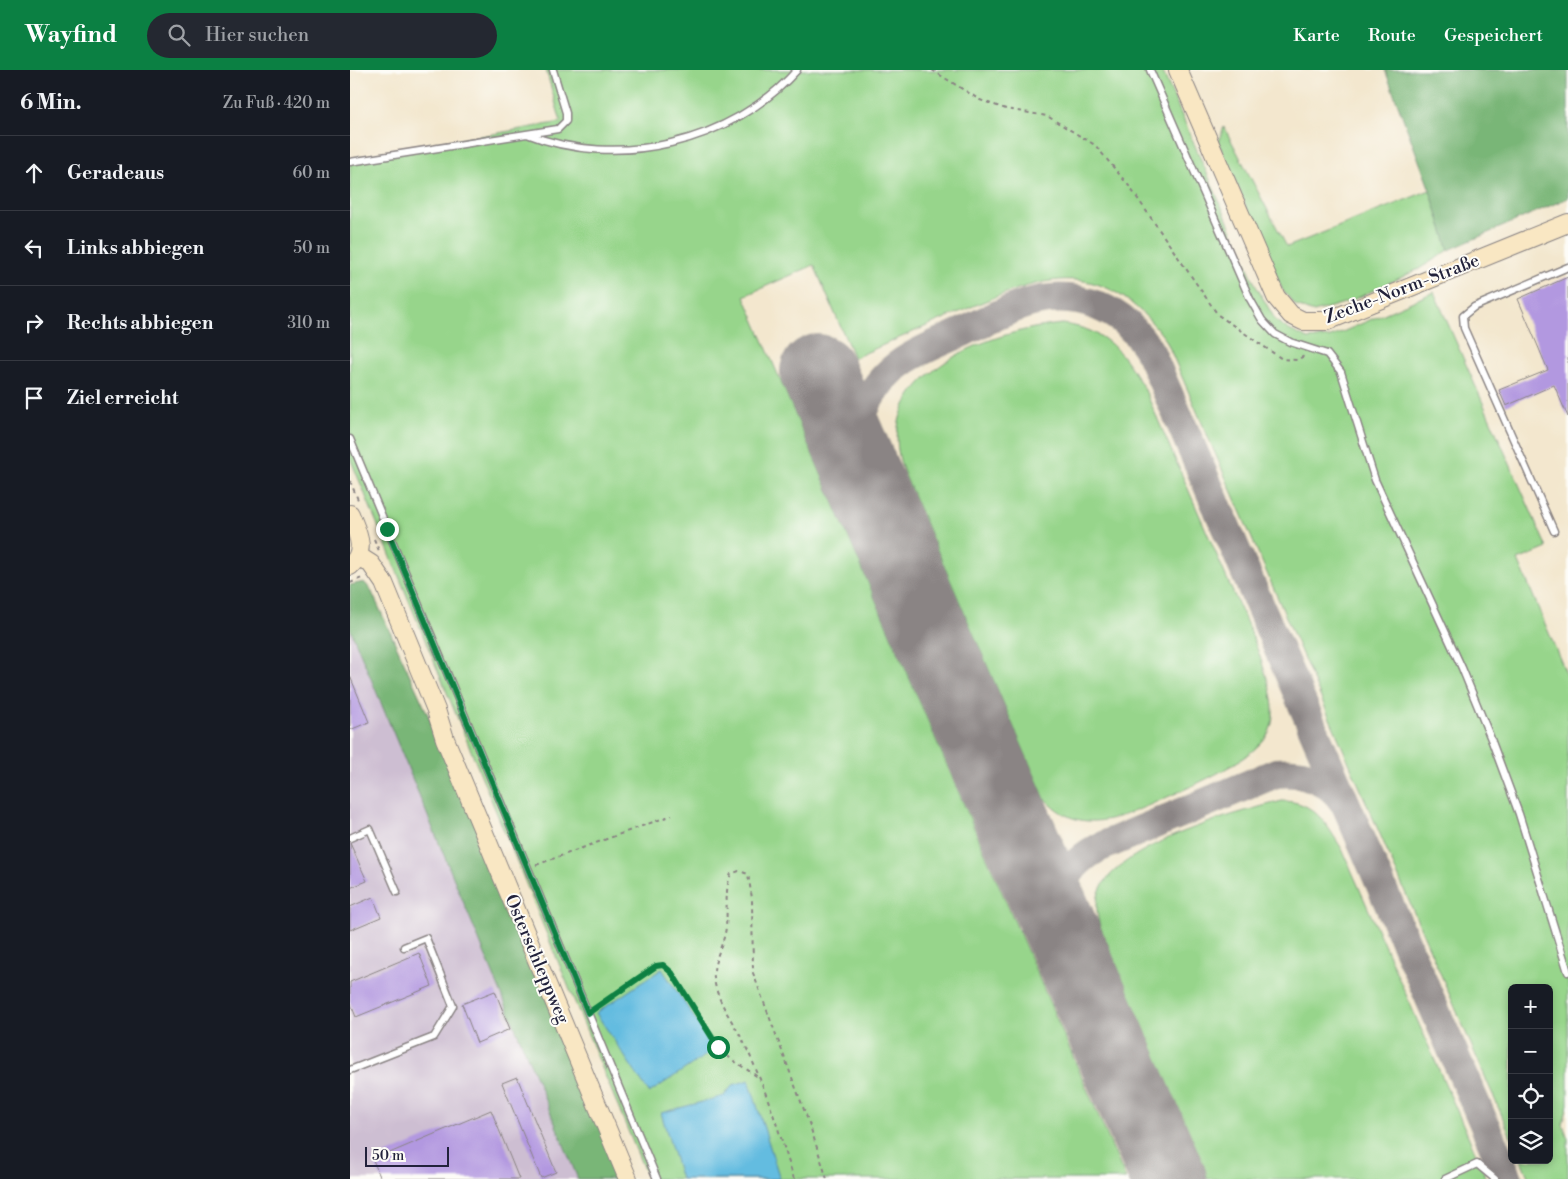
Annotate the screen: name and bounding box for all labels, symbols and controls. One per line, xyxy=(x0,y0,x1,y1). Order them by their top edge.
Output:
search box xyxy=(147,13,497,58)
text: Wayfind xyxy=(25,20,117,50)
icon: search xyxy=(165,21,193,49)
text: Hier suchen xyxy=(205,23,309,47)
text: Karte xyxy=(1293,24,1340,47)
text: Route xyxy=(1368,24,1416,47)
text: Gespeichert xyxy=(1444,24,1543,47)
text: 6 Min. xyxy=(20,90,81,116)
text: Zu Fuß · 420 m xyxy=(223,93,330,113)
icon: ahead xyxy=(20,159,48,187)
text: Geradeaus xyxy=(67,161,164,185)
text: 60 m xyxy=(292,163,330,183)
icon: left xyxy=(20,234,48,262)
text: Links abbiegen xyxy=(67,236,204,260)
text: 50 m xyxy=(293,238,330,258)
street label: Zeche-Norm-Straße xyxy=(1321,249,1483,329)
icon: right xyxy=(20,309,48,337)
text: Rechts abbiegen xyxy=(67,311,213,335)
text: 310 m xyxy=(287,313,330,333)
icon: arrive xyxy=(20,384,48,412)
text: Ziel erreicht xyxy=(67,386,178,410)
route end xyxy=(376,518,399,541)
street label: Osterschleppweg xyxy=(499,891,575,1028)
map controls xyxy=(1508,984,1553,1164)
button: + xyxy=(1508,984,1553,1029)
button: − xyxy=(1508,1029,1553,1074)
route start xyxy=(707,1036,730,1059)
button: locate xyxy=(1508,1074,1553,1119)
button: layers xyxy=(1508,1119,1553,1164)
scale bar xyxy=(365,1144,449,1167)
text: 50 m xyxy=(372,1147,404,1165)

